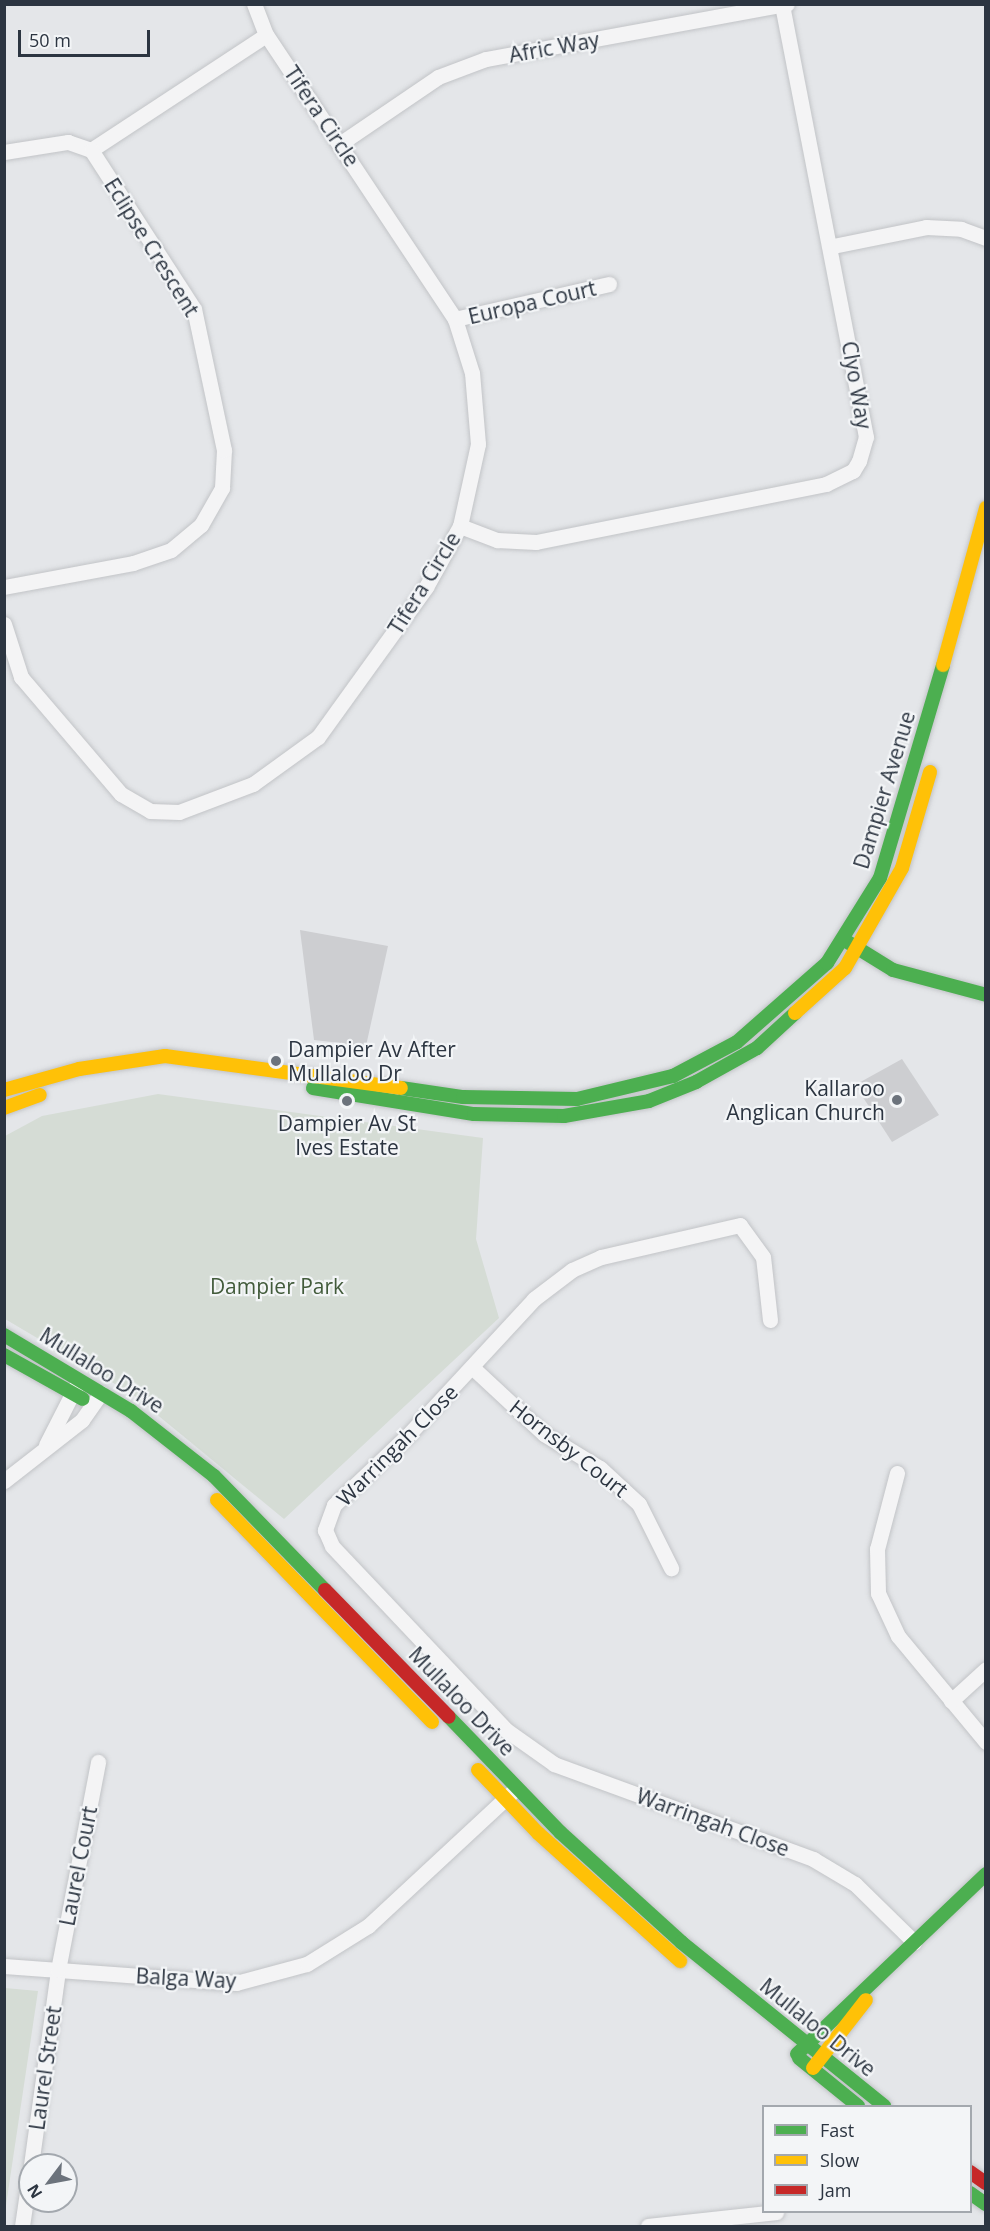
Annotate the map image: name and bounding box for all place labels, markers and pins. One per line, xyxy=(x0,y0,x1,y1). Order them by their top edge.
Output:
place label: Dampier Av After Mullaloo Dr xyxy=(288,1036,456,1086)
marker: Dampier Av After Mullaloo Dr xyxy=(269,1054,283,1068)
place label: Kallaroo Anglican Church xyxy=(726,1075,885,1125)
marker: Kallaroo Anglican Church xyxy=(890,1093,904,1107)
marker: Dampier Av St Ives Estate xyxy=(340,1094,354,1108)
place label: Dampier Av St Ives Estate xyxy=(278,1110,416,1160)

